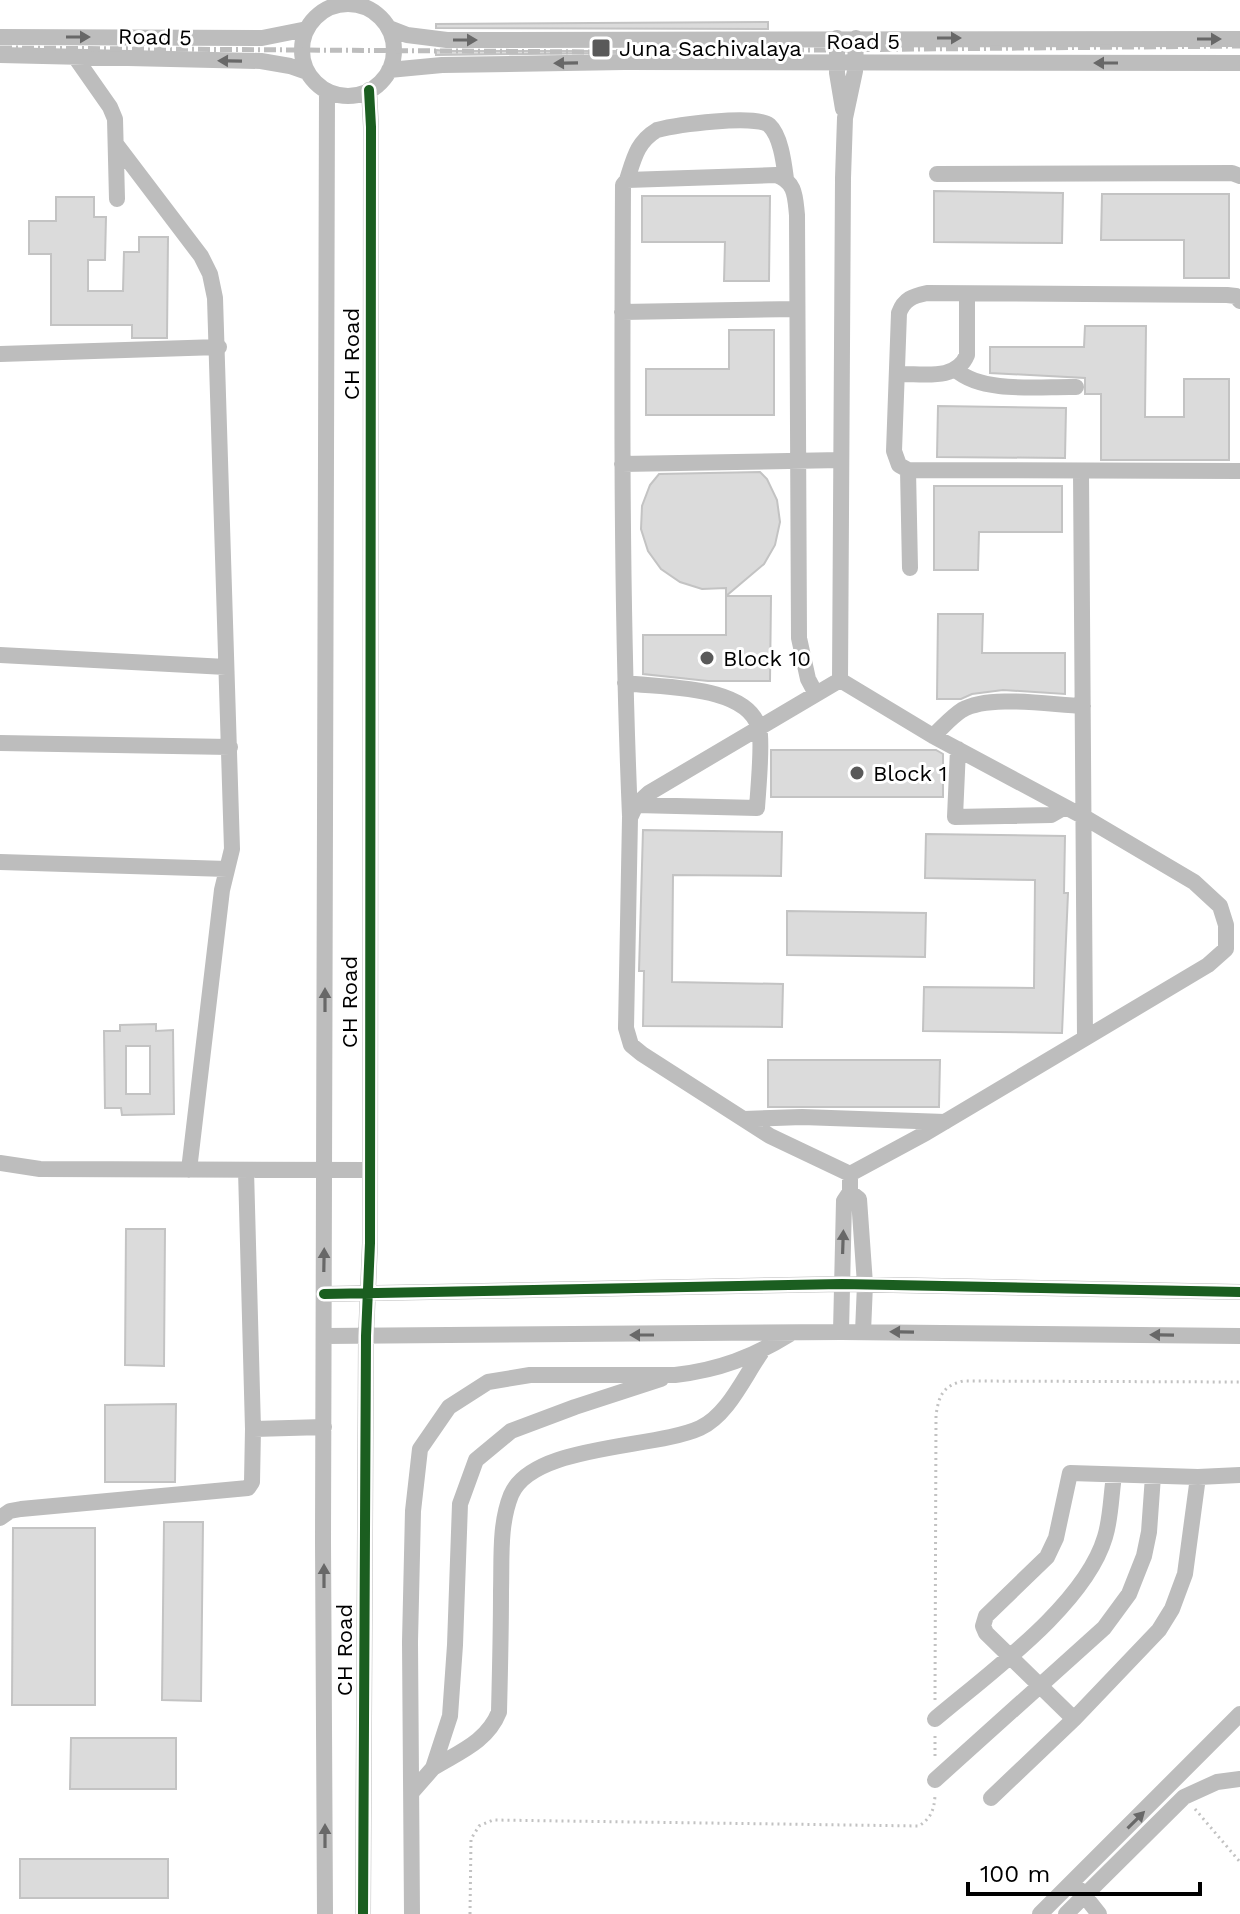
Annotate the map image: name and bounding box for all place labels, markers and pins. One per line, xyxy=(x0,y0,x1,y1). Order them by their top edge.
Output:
place label: Juna Sachivalaya xyxy=(619,36,802,61)
marker: Juna Sachivalaya xyxy=(590,37,612,59)
place label: Block 10 xyxy=(723,646,811,671)
marker: Block 10 xyxy=(698,649,716,667)
place label: Block 1 xyxy=(873,761,947,786)
marker: Block 1 xyxy=(848,764,866,782)

